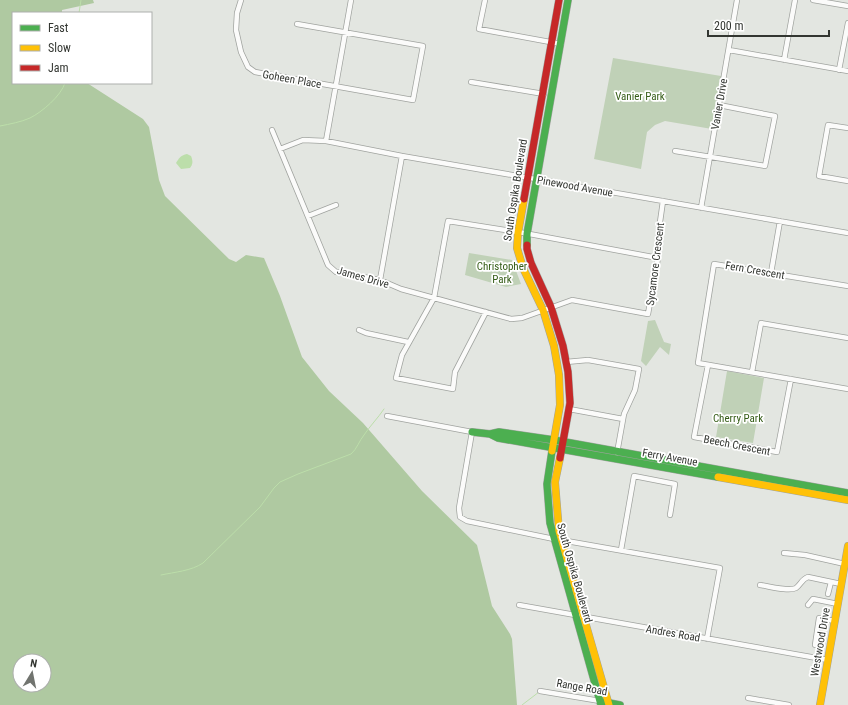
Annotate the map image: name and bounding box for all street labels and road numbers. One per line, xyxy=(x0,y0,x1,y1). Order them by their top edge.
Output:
street label: Goheen Place xyxy=(261,68,322,91)
street label: Vanier Drive xyxy=(709,77,730,131)
street label: South Ospika Boulevard xyxy=(501,138,530,242)
street label: Pinewood Avenue xyxy=(536,173,614,200)
street label: Sycamore Crescent xyxy=(644,222,667,306)
street label: Fern Crescent xyxy=(724,259,786,282)
street label: James Drive xyxy=(335,264,390,291)
street label: Beech Crescent xyxy=(702,433,771,458)
street label: Ferry Avenue xyxy=(641,446,699,469)
street label: South Ospika Boulevard xyxy=(554,522,595,624)
street label: Westwood Drive xyxy=(808,607,833,678)
street label: Andres Road xyxy=(645,622,701,645)
street label: Range Road xyxy=(555,677,608,698)

